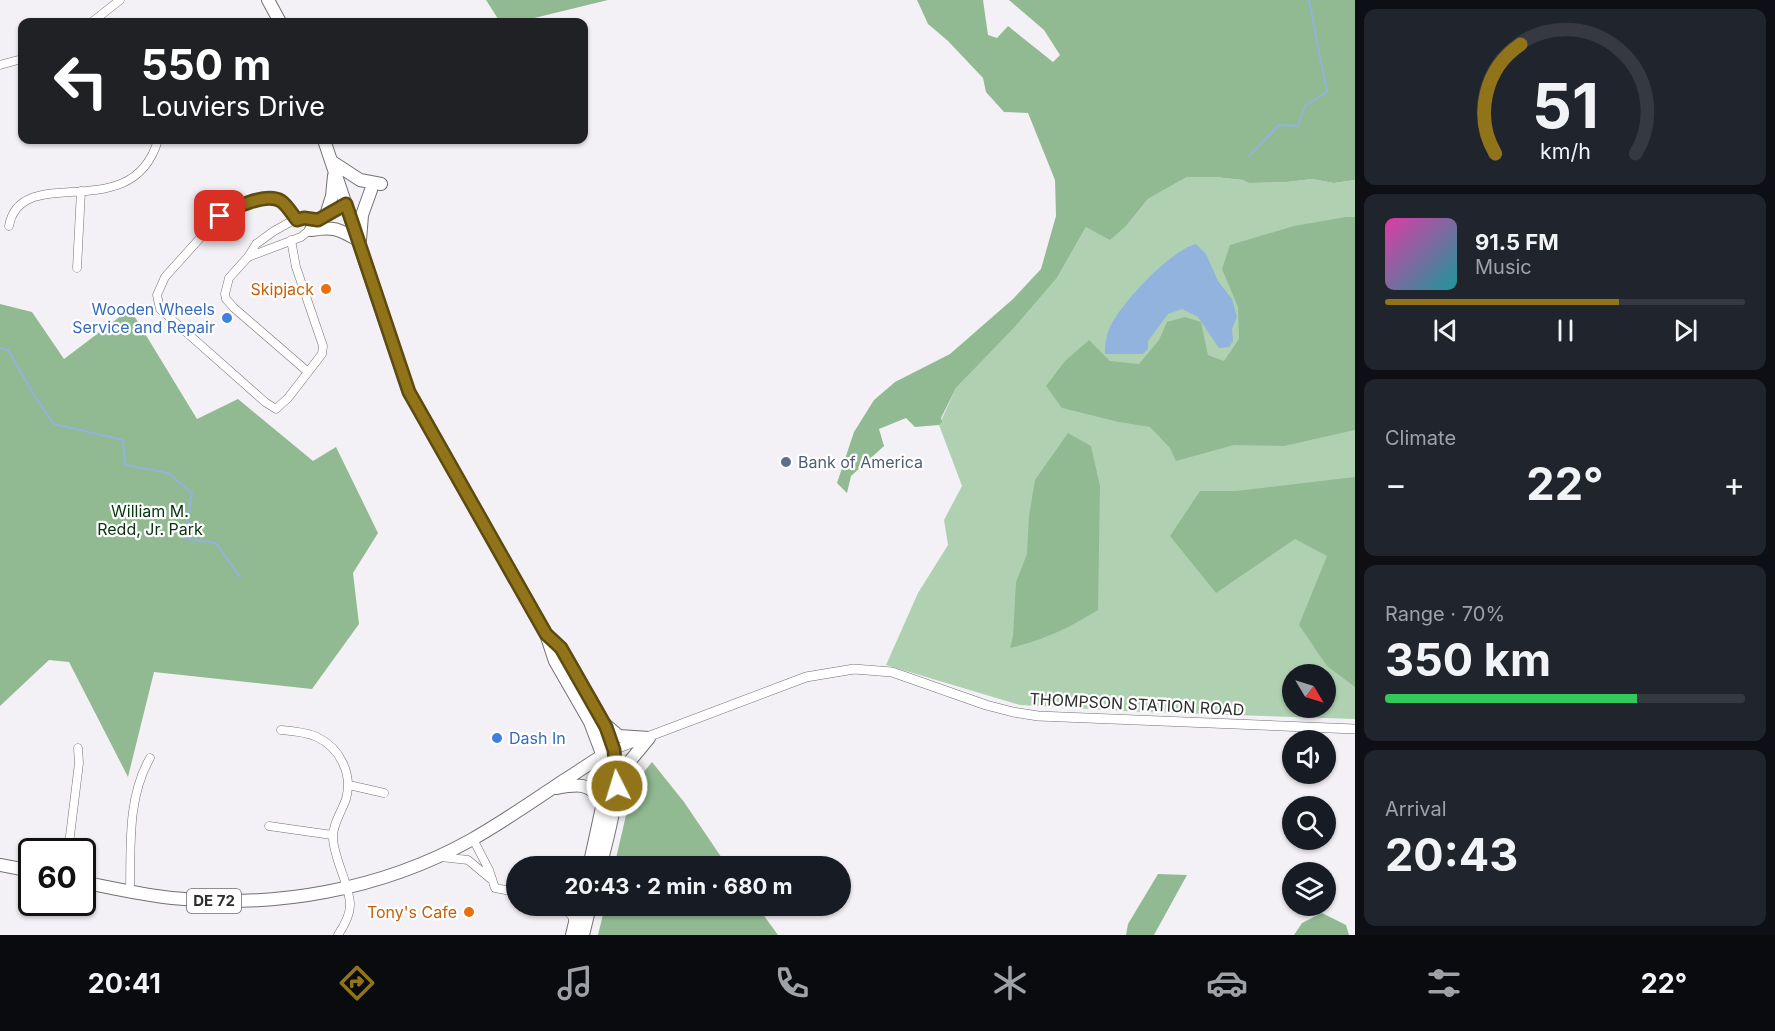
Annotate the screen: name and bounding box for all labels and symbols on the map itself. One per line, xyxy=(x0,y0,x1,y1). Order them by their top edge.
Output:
pin xyxy=(194,190,245,241)
place label: Skipjack xyxy=(251,279,314,299)
marker: Skipjack xyxy=(319,282,333,296)
place label: Wooden Wheels Service and Repair xyxy=(72,299,215,337)
marker: Wooden Wheels Service and Repair xyxy=(220,311,234,325)
place label: Bank of America xyxy=(798,452,923,472)
marker: Bank of America xyxy=(779,455,793,469)
park label: William M. Redd, Jr. Park xyxy=(97,501,203,539)
north arrow xyxy=(1282,664,1336,718)
street label: THOMPSON STATION ROAD xyxy=(1029,688,1245,720)
place label: Dash In xyxy=(509,728,566,748)
marker: Dash In xyxy=(490,731,504,745)
position arrow xyxy=(585,754,649,818)
speed limit sign: 60 xyxy=(18,838,96,916)
road number: DE 72 xyxy=(187,889,241,913)
place label: Tony's Cafe xyxy=(367,902,457,922)
marker: Tony's Cafe xyxy=(462,905,476,919)

